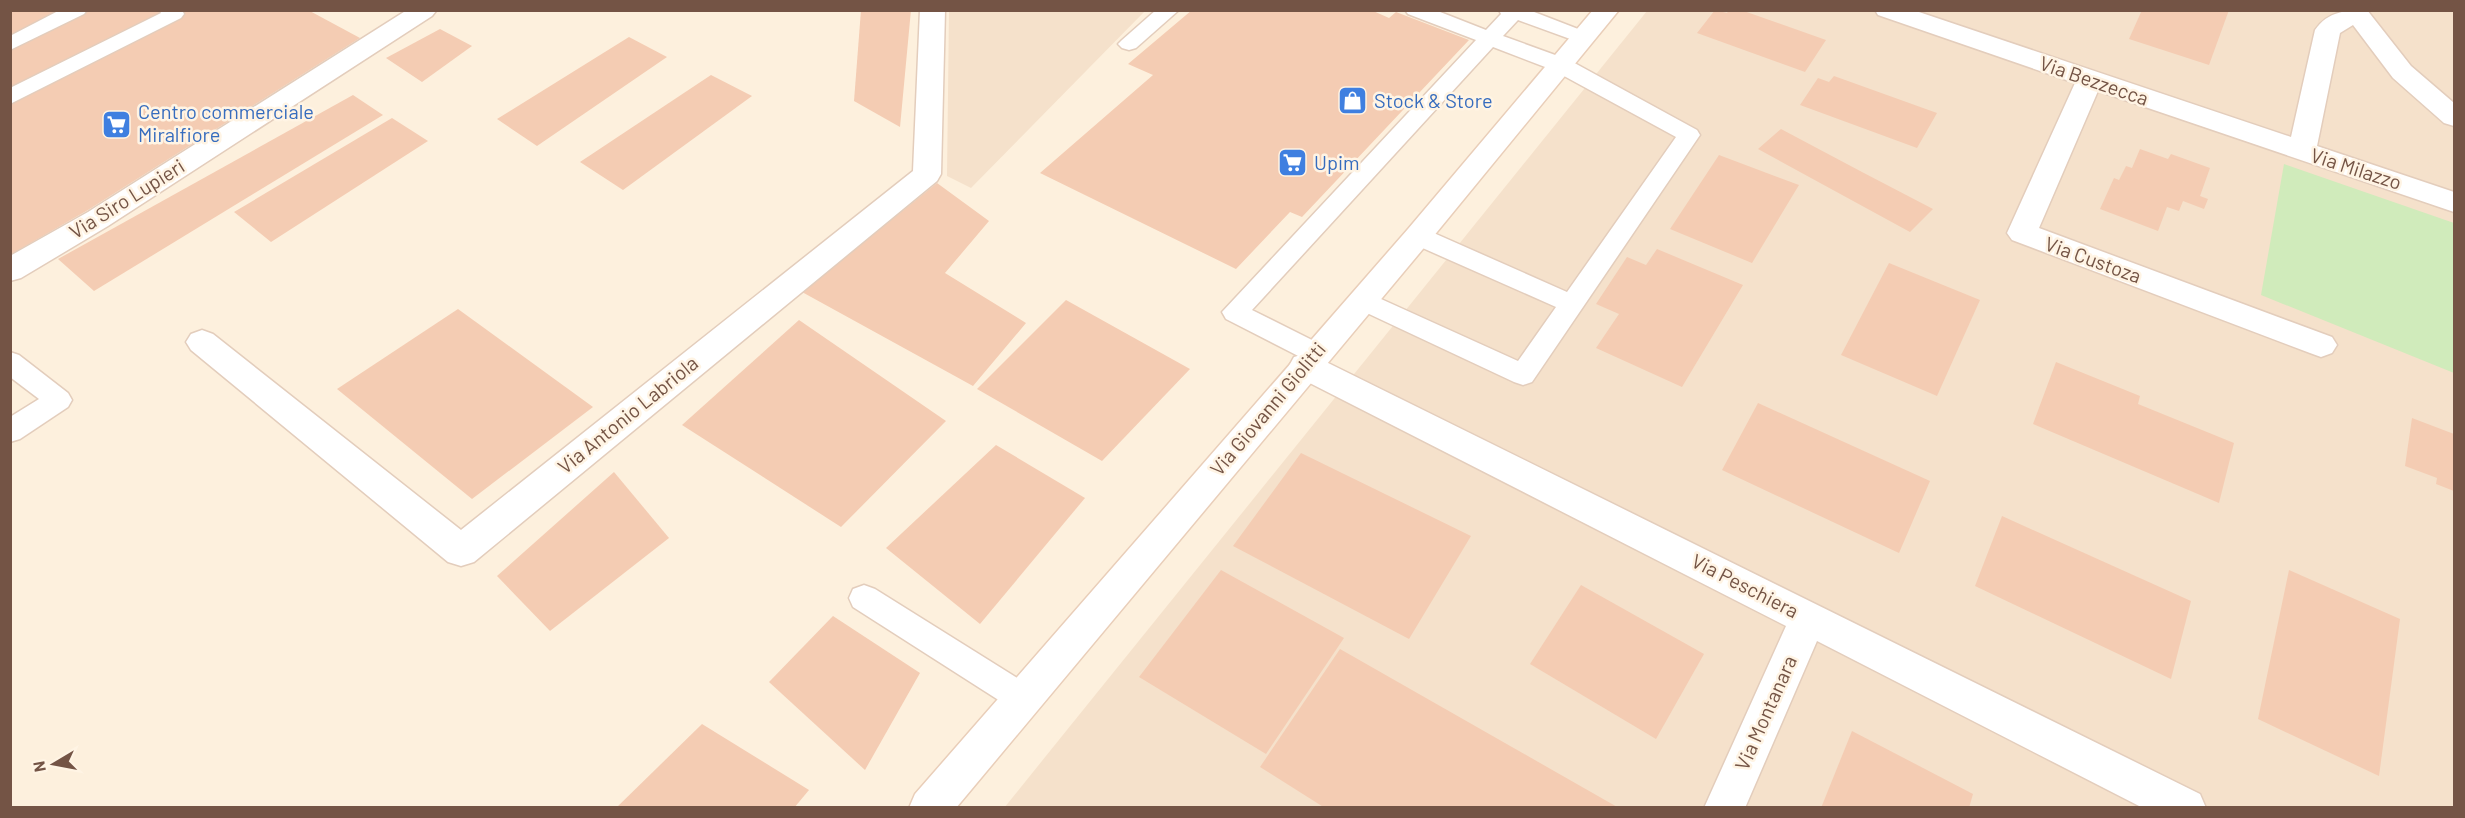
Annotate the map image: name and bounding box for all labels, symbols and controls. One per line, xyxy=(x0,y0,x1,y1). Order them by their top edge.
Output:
street label: Via Bezzecca xyxy=(2037,50,2152,110)
shop icon: Stock & Store xyxy=(1337,85,1369,117)
place label: Stock & Store xyxy=(1374,88,1493,112)
place label: Centro commerciale Miralfiore xyxy=(138,99,314,146)
supermarket icon: Centro commerciale Miralfiore xyxy=(101,108,133,140)
street label: Via Milazzo xyxy=(2308,142,2405,194)
supermarket icon: Upim xyxy=(1277,147,1309,179)
place label: Upim xyxy=(1314,150,1360,174)
street label: Via Siro Lupieri xyxy=(64,153,188,243)
street label: Via Custoza xyxy=(2042,231,2145,288)
street label: Via Giovanni Giolitti xyxy=(1204,337,1330,480)
street label: Via Antonio Labriola xyxy=(552,350,702,478)
street label: Via Peschiera xyxy=(1688,548,1803,622)
street label: Via Montanara xyxy=(1729,652,1801,774)
north arrow xyxy=(24,734,84,794)
text: N xyxy=(28,760,49,774)

